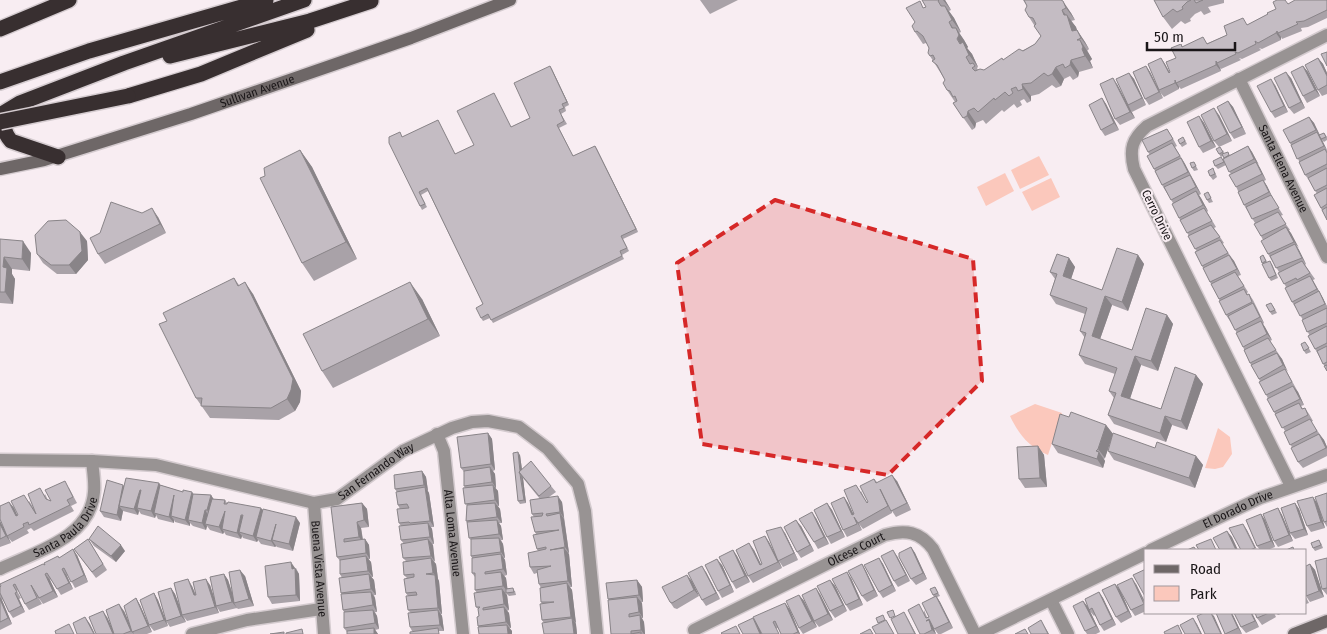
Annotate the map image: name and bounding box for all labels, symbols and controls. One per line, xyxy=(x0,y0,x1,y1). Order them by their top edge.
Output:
scale bar xyxy=(1147,20,1234,52)
text: 50 m xyxy=(1154,28,1184,46)
street label: Sullivan Avenue xyxy=(218,72,296,110)
street label: Santa Elena Avenue xyxy=(1256,122,1311,215)
street label: Cerro Drive xyxy=(1139,187,1175,243)
street label: San Fernando Way xyxy=(335,440,417,503)
street label: El Dorado Drive xyxy=(1201,487,1275,531)
street label: Alta Loma Avenue xyxy=(441,489,464,577)
street label: Santa Paula Drive xyxy=(31,496,100,561)
street label: Buena Vista Avenue xyxy=(308,520,330,618)
street label: Olcese Court xyxy=(825,529,887,569)
legend xyxy=(1144,549,1307,614)
text: Road xyxy=(1190,560,1221,578)
text: Park xyxy=(1190,585,1217,603)

